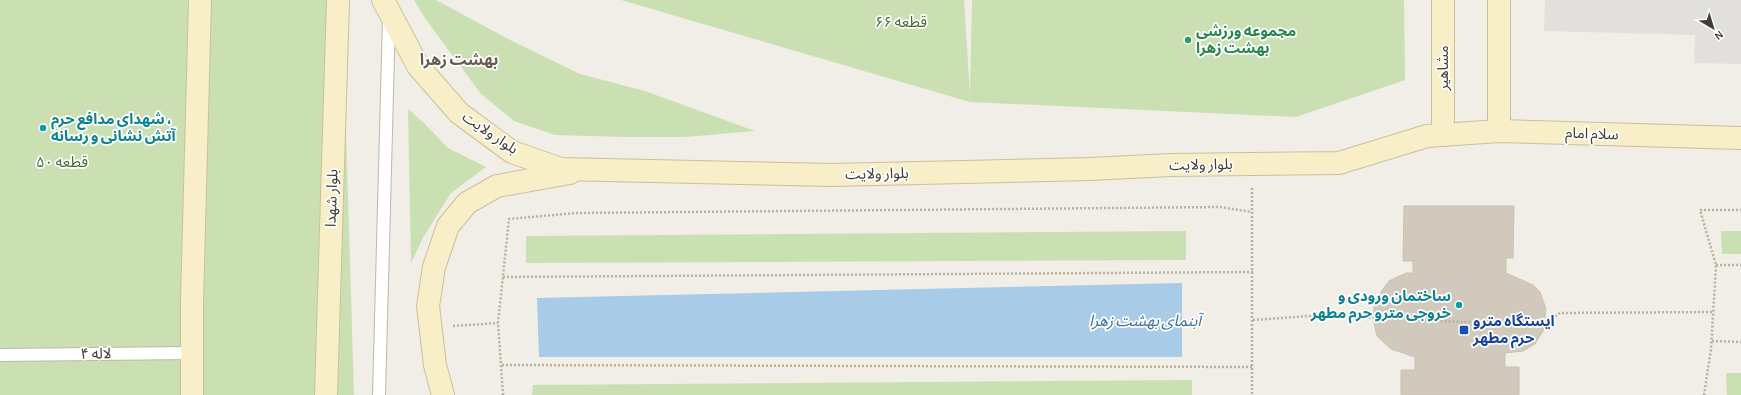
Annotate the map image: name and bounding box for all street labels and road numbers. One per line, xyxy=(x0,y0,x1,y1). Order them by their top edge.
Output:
street label: مشاهیر xyxy=(1436,45,1452,92)
street label: بلوار ولایت xyxy=(459,109,521,158)
street label: سلام امام xyxy=(1565,126,1619,145)
street label: بلوار ولایت xyxy=(1169,157,1233,174)
street label: بلوار ولایت xyxy=(845,166,909,183)
street label: بلوار شهدا xyxy=(323,169,342,227)
street label: لاله ۴ xyxy=(80,346,112,362)

